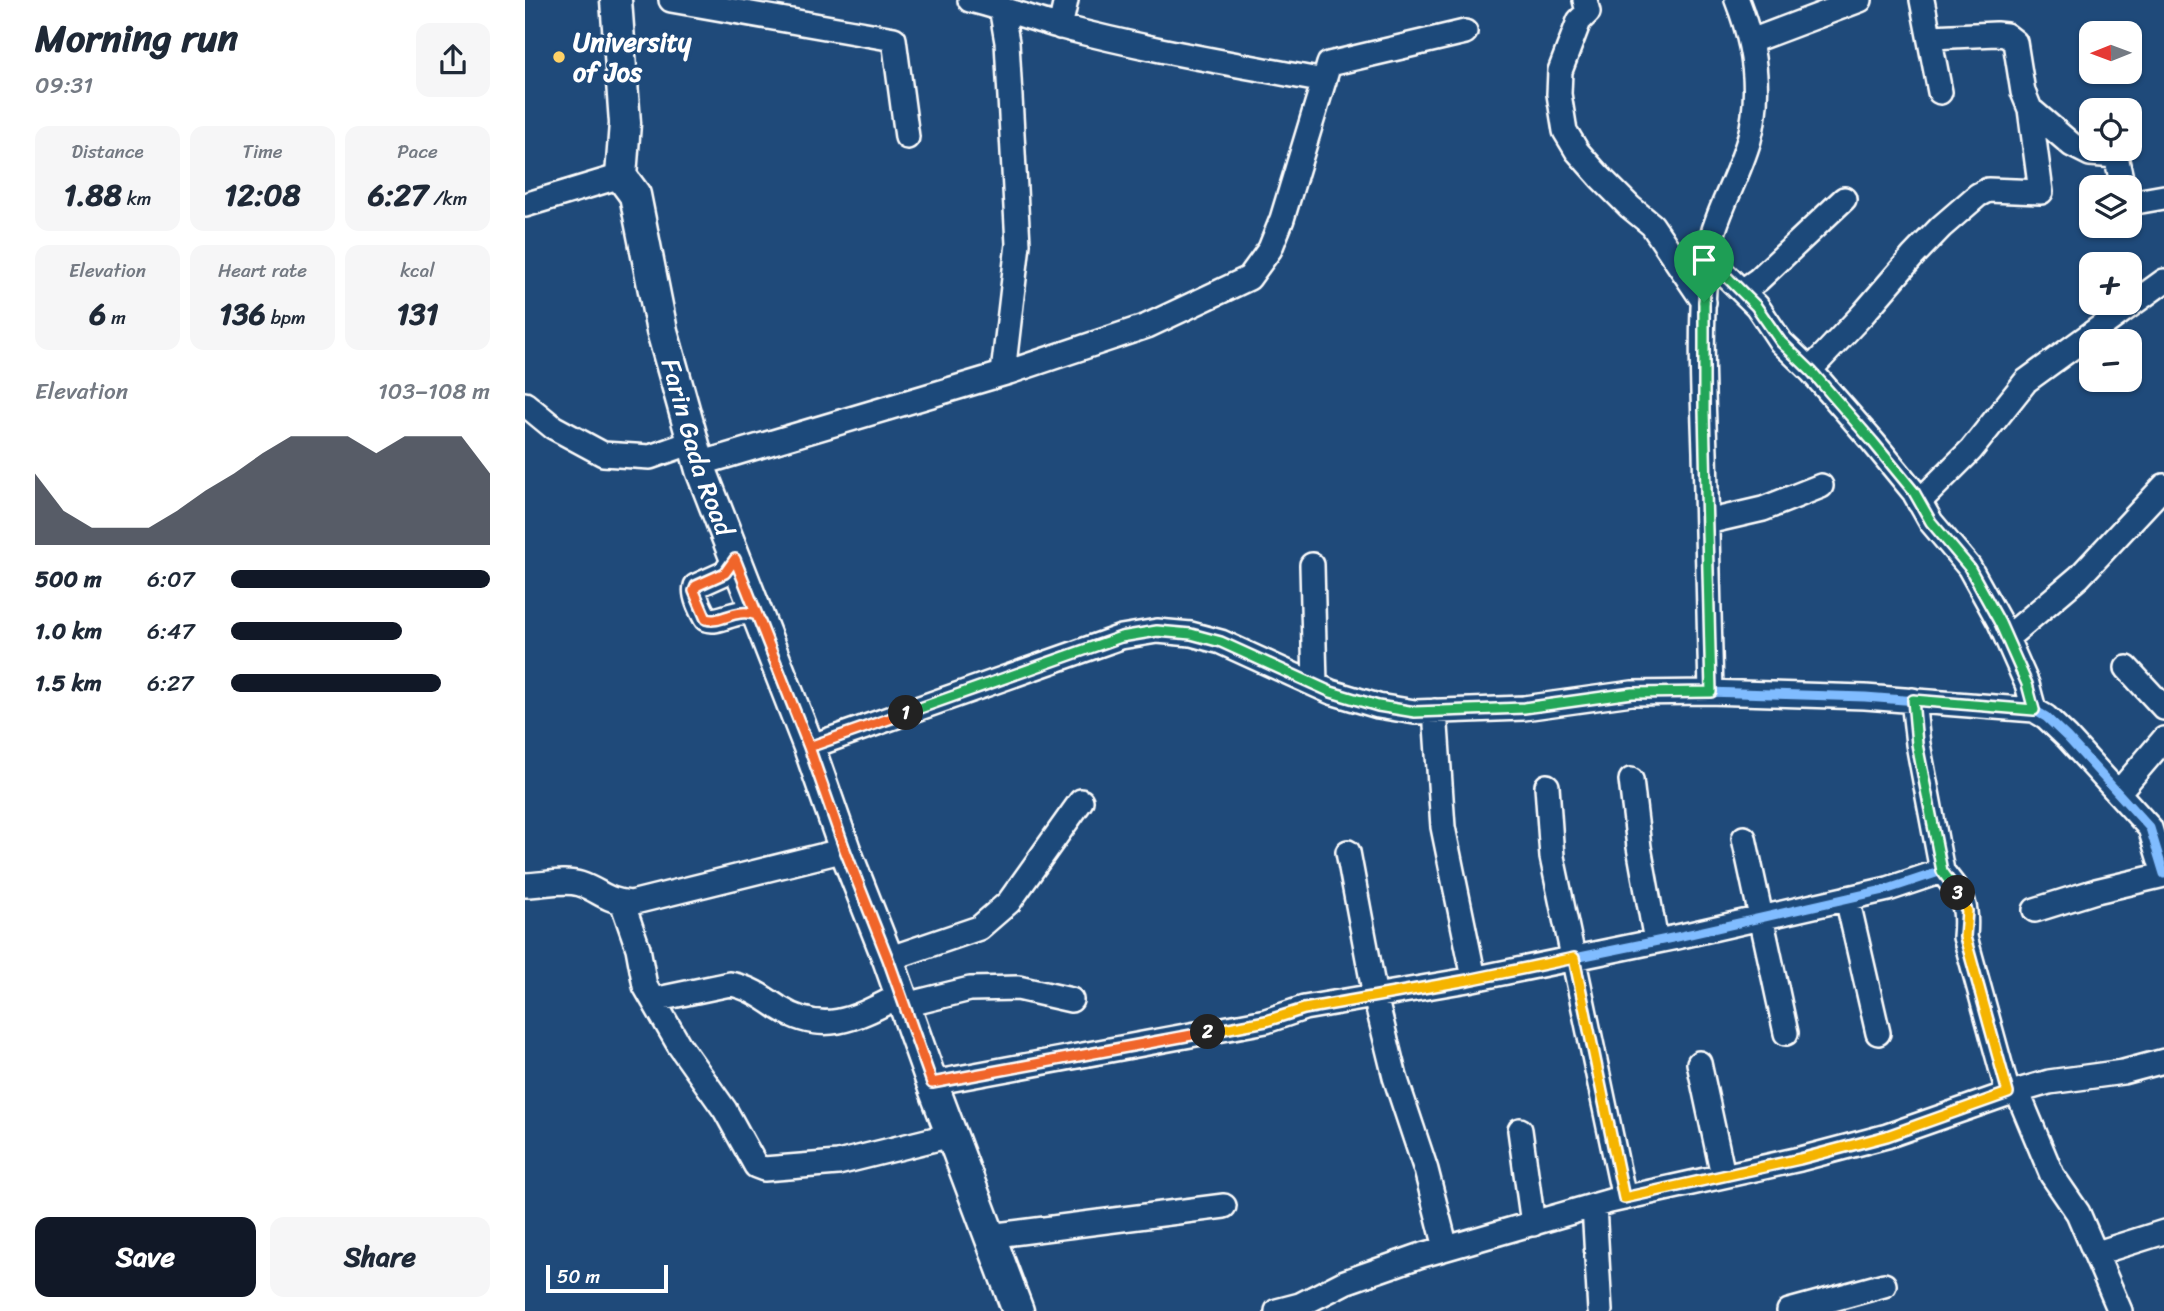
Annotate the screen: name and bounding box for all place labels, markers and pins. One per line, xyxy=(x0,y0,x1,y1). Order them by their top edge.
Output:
place label: University of Jos xyxy=(573,19,692,95)
marker: University of Jos xyxy=(551,49,567,65)
pin xyxy=(1674,230,1734,302)
pin: 1 xyxy=(889,696,923,730)
pin: 3 xyxy=(1941,876,1975,910)
pin: 2 xyxy=(1191,1014,1225,1050)

